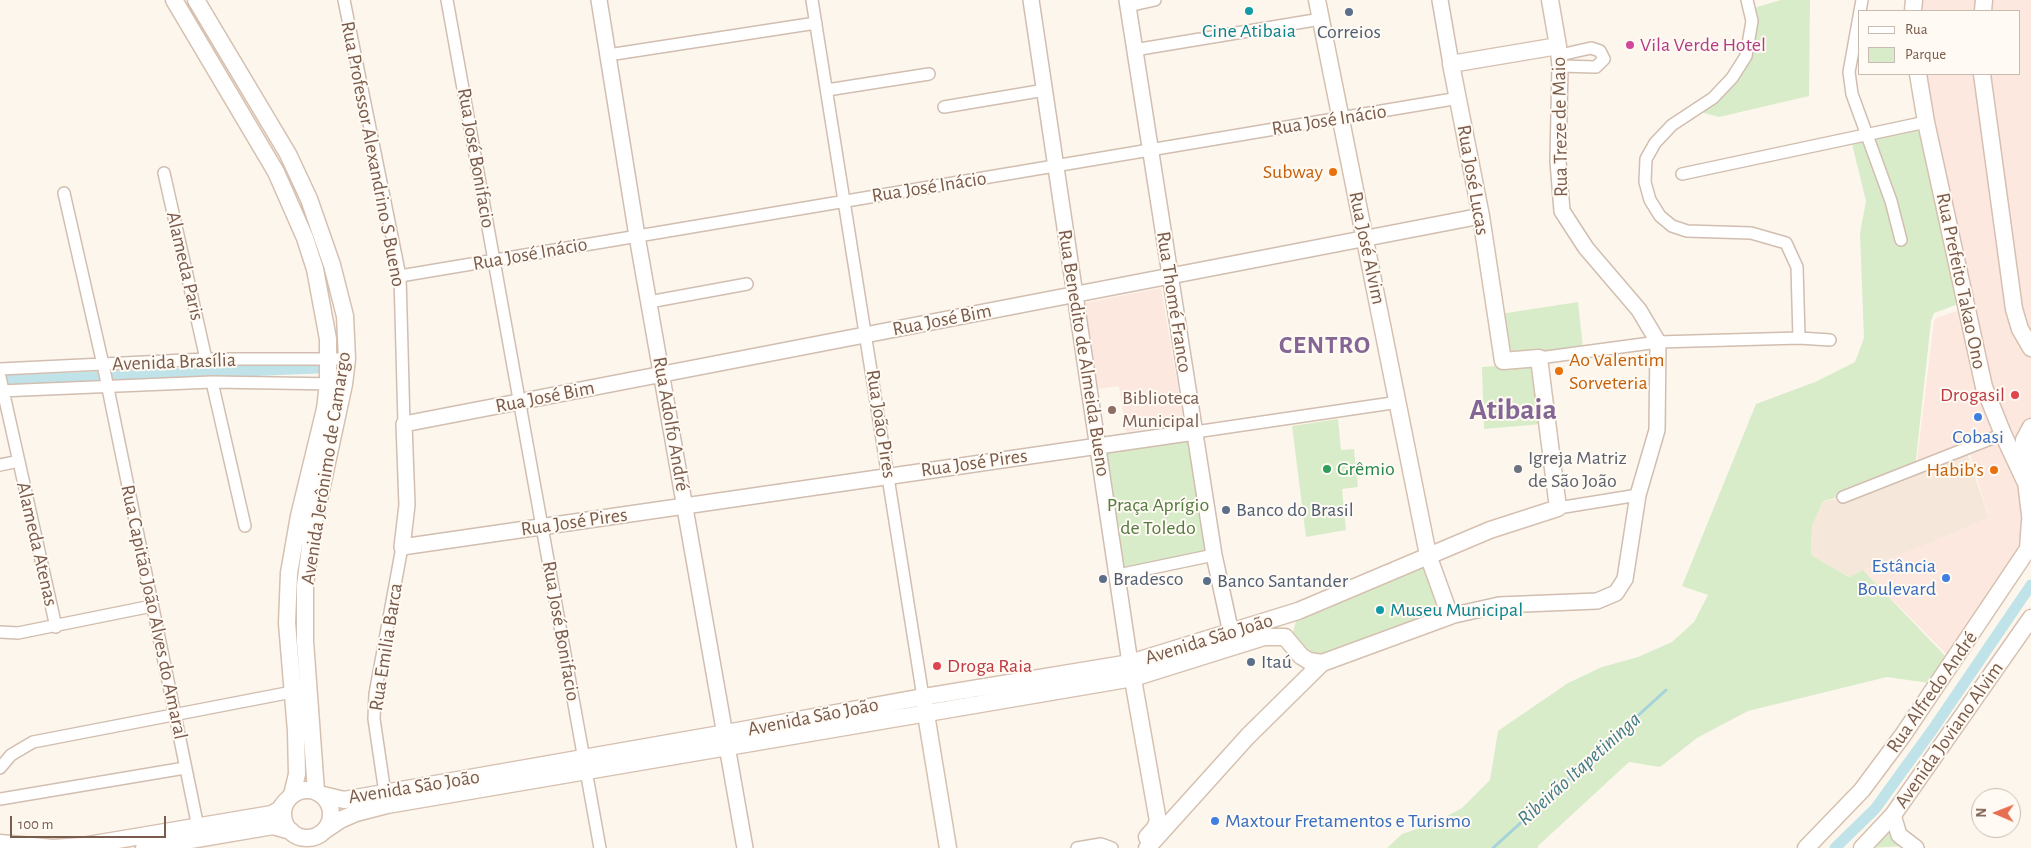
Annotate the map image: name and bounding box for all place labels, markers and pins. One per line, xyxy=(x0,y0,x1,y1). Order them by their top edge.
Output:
marker: Cine Atibaia xyxy=(1243,5,1255,17)
marker: Correios xyxy=(1343,6,1355,18)
place label: Cine Atibaia xyxy=(1202,19,1296,43)
place label: Correios xyxy=(1317,20,1381,44)
place label: Vila Verde Hotel xyxy=(1640,33,1766,57)
marker: Vila Verde Hotel xyxy=(1624,39,1636,51)
place label: Subway xyxy=(1263,160,1323,184)
marker: Subway xyxy=(1327,166,1339,178)
place label: Ao Valentim Sorveteria xyxy=(1569,348,1664,395)
marker: Ao Valentim Sorveteria xyxy=(1553,365,1565,377)
place label: Drogasil xyxy=(1940,383,2005,407)
place label: Biblioteca Municipal xyxy=(1122,386,1200,433)
marker: Drogasil xyxy=(2009,389,2021,401)
marker: Biblioteca Municipal xyxy=(1106,404,1118,416)
marker: Cobasi xyxy=(1972,411,1984,423)
place label: Cobasi xyxy=(1952,425,2004,449)
place label: Igreja Matriz de São João xyxy=(1528,446,1627,493)
place label: Grêmio xyxy=(1337,457,1395,481)
place label: Habib's xyxy=(1926,458,1984,482)
marker: Grêmio xyxy=(1321,463,1333,475)
marker: Igreja Matriz de São João xyxy=(1512,463,1524,475)
marker: Habib's xyxy=(1988,464,2000,476)
place label: Banco do Brasil xyxy=(1236,498,1354,522)
marker: Banco do Brasil xyxy=(1220,504,1232,516)
place label: Estância Boulevard xyxy=(1857,554,1936,601)
place label: Bradesco xyxy=(1113,567,1184,591)
place label: Banco Santander xyxy=(1217,569,1348,593)
marker: Estância Boulevard xyxy=(1940,572,1952,584)
marker: Bradesco xyxy=(1097,573,1109,585)
marker: Banco Santander xyxy=(1201,575,1213,587)
place label: Museu Municipal xyxy=(1390,598,1523,622)
marker: Museu Municipal xyxy=(1374,604,1386,616)
place label: Itaú xyxy=(1261,650,1292,674)
place label: Droga Raia xyxy=(947,654,1032,678)
marker: Itaú xyxy=(1245,656,1257,668)
marker: Droga Raia xyxy=(931,660,943,672)
place label: Maxtour Fretamentos e Turismo xyxy=(1225,809,1471,833)
marker: Maxtour Fretamentos e Turismo xyxy=(1209,815,1221,827)

